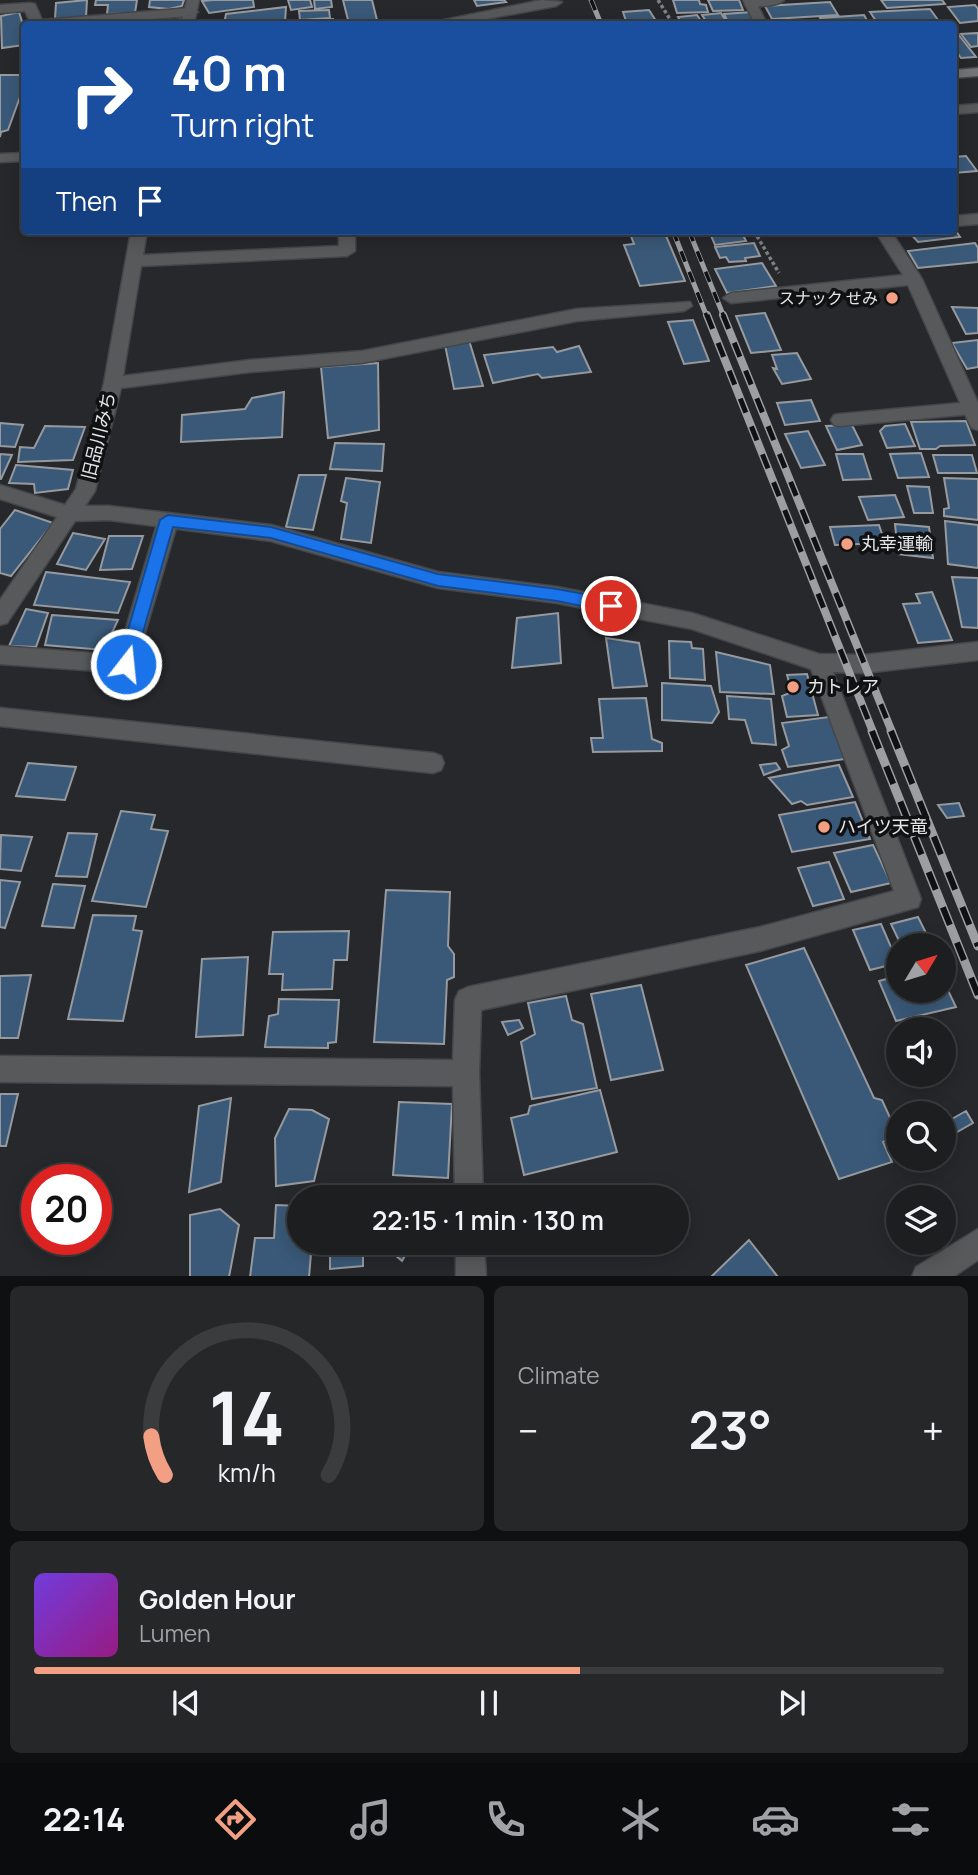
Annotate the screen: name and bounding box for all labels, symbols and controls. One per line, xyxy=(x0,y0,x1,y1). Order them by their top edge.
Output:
text: 40 m xyxy=(171,39,287,106)
icon: right xyxy=(56,49,147,140)
text: Turn right xyxy=(171,103,314,147)
icon: arrive xyxy=(131,182,169,220)
text: Then xyxy=(56,183,117,219)
place label: スナック せみ xyxy=(779,287,878,309)
marker: スナック せみ xyxy=(884,290,900,306)
street label: 旧品川みち xyxy=(75,389,121,482)
place label: 丸幸運輸 xyxy=(861,531,933,555)
marker: 丸幸運輸 xyxy=(839,536,855,552)
pin xyxy=(581,576,641,636)
icon: arrive xyxy=(592,587,630,625)
position arrow xyxy=(89,627,163,701)
place label: カトレア xyxy=(807,674,879,698)
marker: カトレア xyxy=(785,679,801,695)
place label: ハイツ天竜 xyxy=(838,814,928,838)
marker: ハイツ天竜 xyxy=(816,819,832,835)
north arrow xyxy=(886,933,956,1003)
map controls xyxy=(886,933,956,1255)
button: sound xyxy=(886,1017,956,1087)
button: search xyxy=(886,1101,956,1171)
speed limit sign: 20 xyxy=(21,1164,112,1255)
button: layers xyxy=(886,1185,956,1255)
text: 22:15 · 1 min · 130 m xyxy=(372,1202,604,1238)
text: Climate xyxy=(518,1359,600,1391)
text: 14 xyxy=(209,1367,285,1467)
text: 23° xyxy=(688,1394,772,1465)
text: − xyxy=(518,1404,539,1456)
text: + xyxy=(922,1404,944,1456)
text: km/h xyxy=(218,1454,276,1489)
text: Golden Hour xyxy=(139,1581,296,1617)
text: Lumen xyxy=(139,1617,211,1649)
icon: previous xyxy=(167,1684,205,1722)
icon: pause xyxy=(470,1684,508,1722)
icon: next xyxy=(773,1684,811,1722)
icon: directions xyxy=(211,1795,260,1844)
icon: music xyxy=(346,1795,395,1844)
icon: phone xyxy=(481,1795,530,1844)
icon: climate xyxy=(616,1795,665,1844)
icon: car xyxy=(751,1795,800,1844)
icon: filters xyxy=(886,1795,935,1844)
text: 22:14 xyxy=(43,1797,126,1841)

